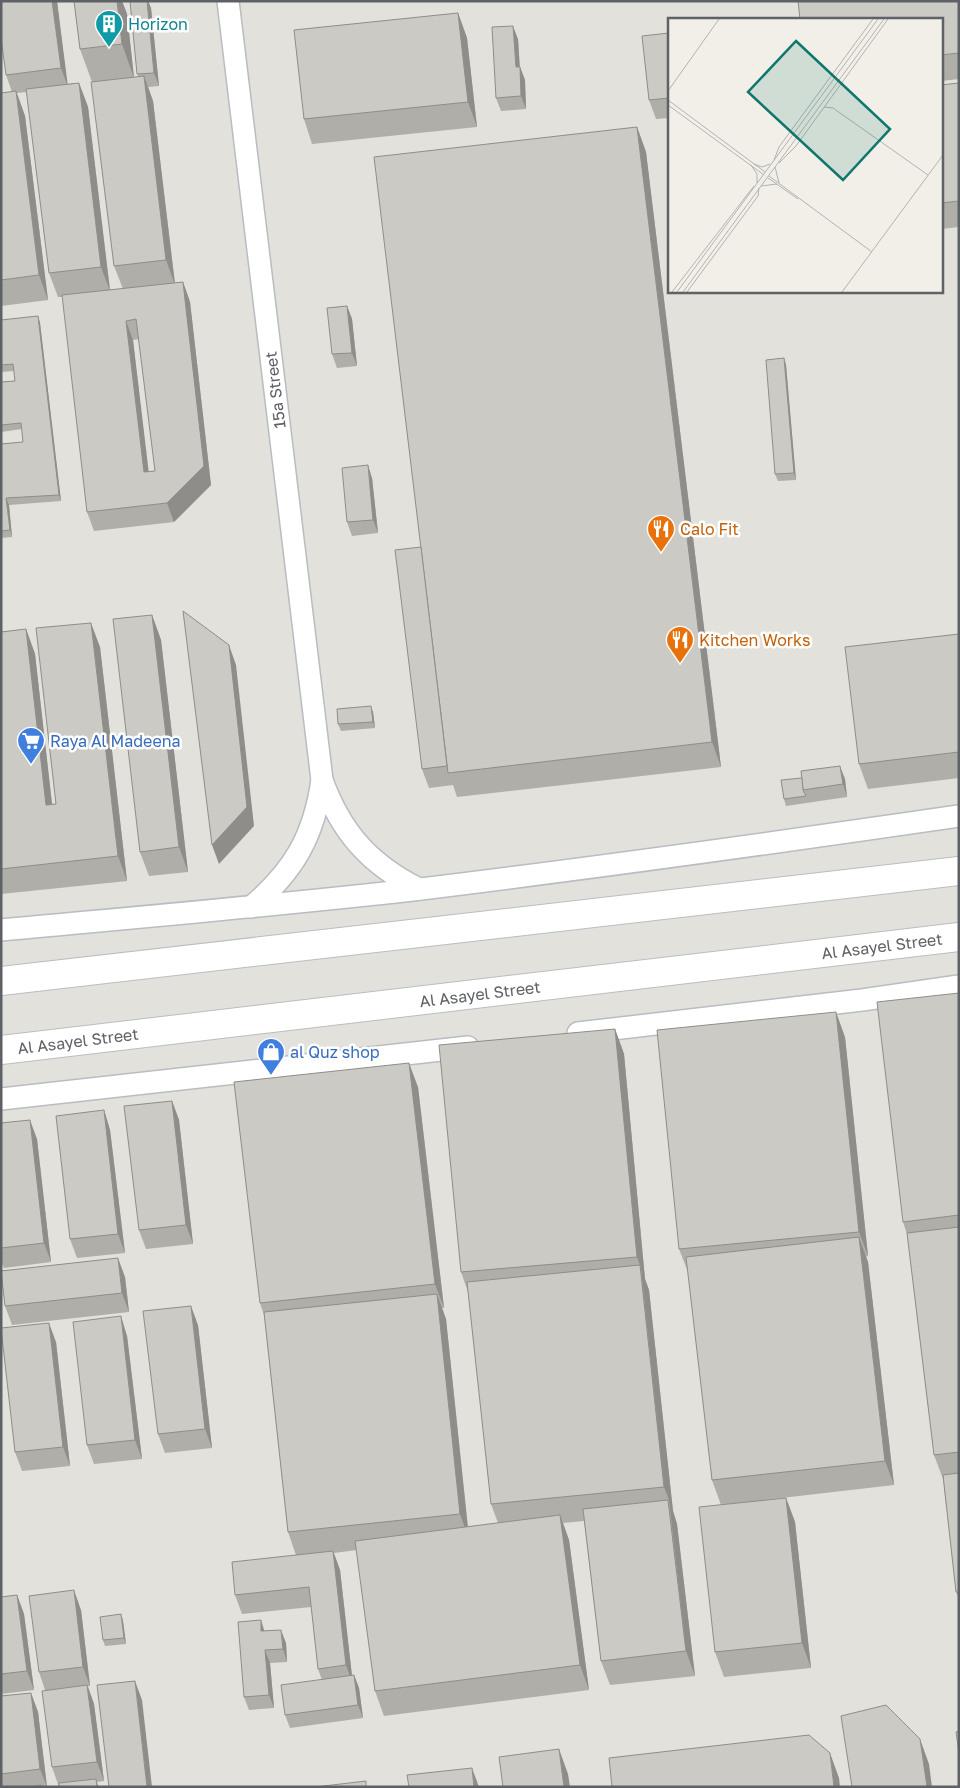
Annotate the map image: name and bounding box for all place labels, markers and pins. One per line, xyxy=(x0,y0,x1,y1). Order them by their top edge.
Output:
building icon: Horizon xyxy=(94,9,124,48)
place label: Horizon xyxy=(128,14,188,34)
restaurant icon: Calo Fit xyxy=(646,514,676,553)
place label: Calo Fit xyxy=(680,519,739,539)
restaurant icon: Kitchen Works xyxy=(665,625,695,664)
place label: Kitchen Works xyxy=(699,630,811,650)
supermarket icon: Raya Al Madeena xyxy=(16,726,46,765)
place label: Raya Al Madeena xyxy=(50,731,181,751)
shop icon: al Quz shop xyxy=(256,1037,286,1076)
place label: al Quz shop xyxy=(290,1042,380,1062)

